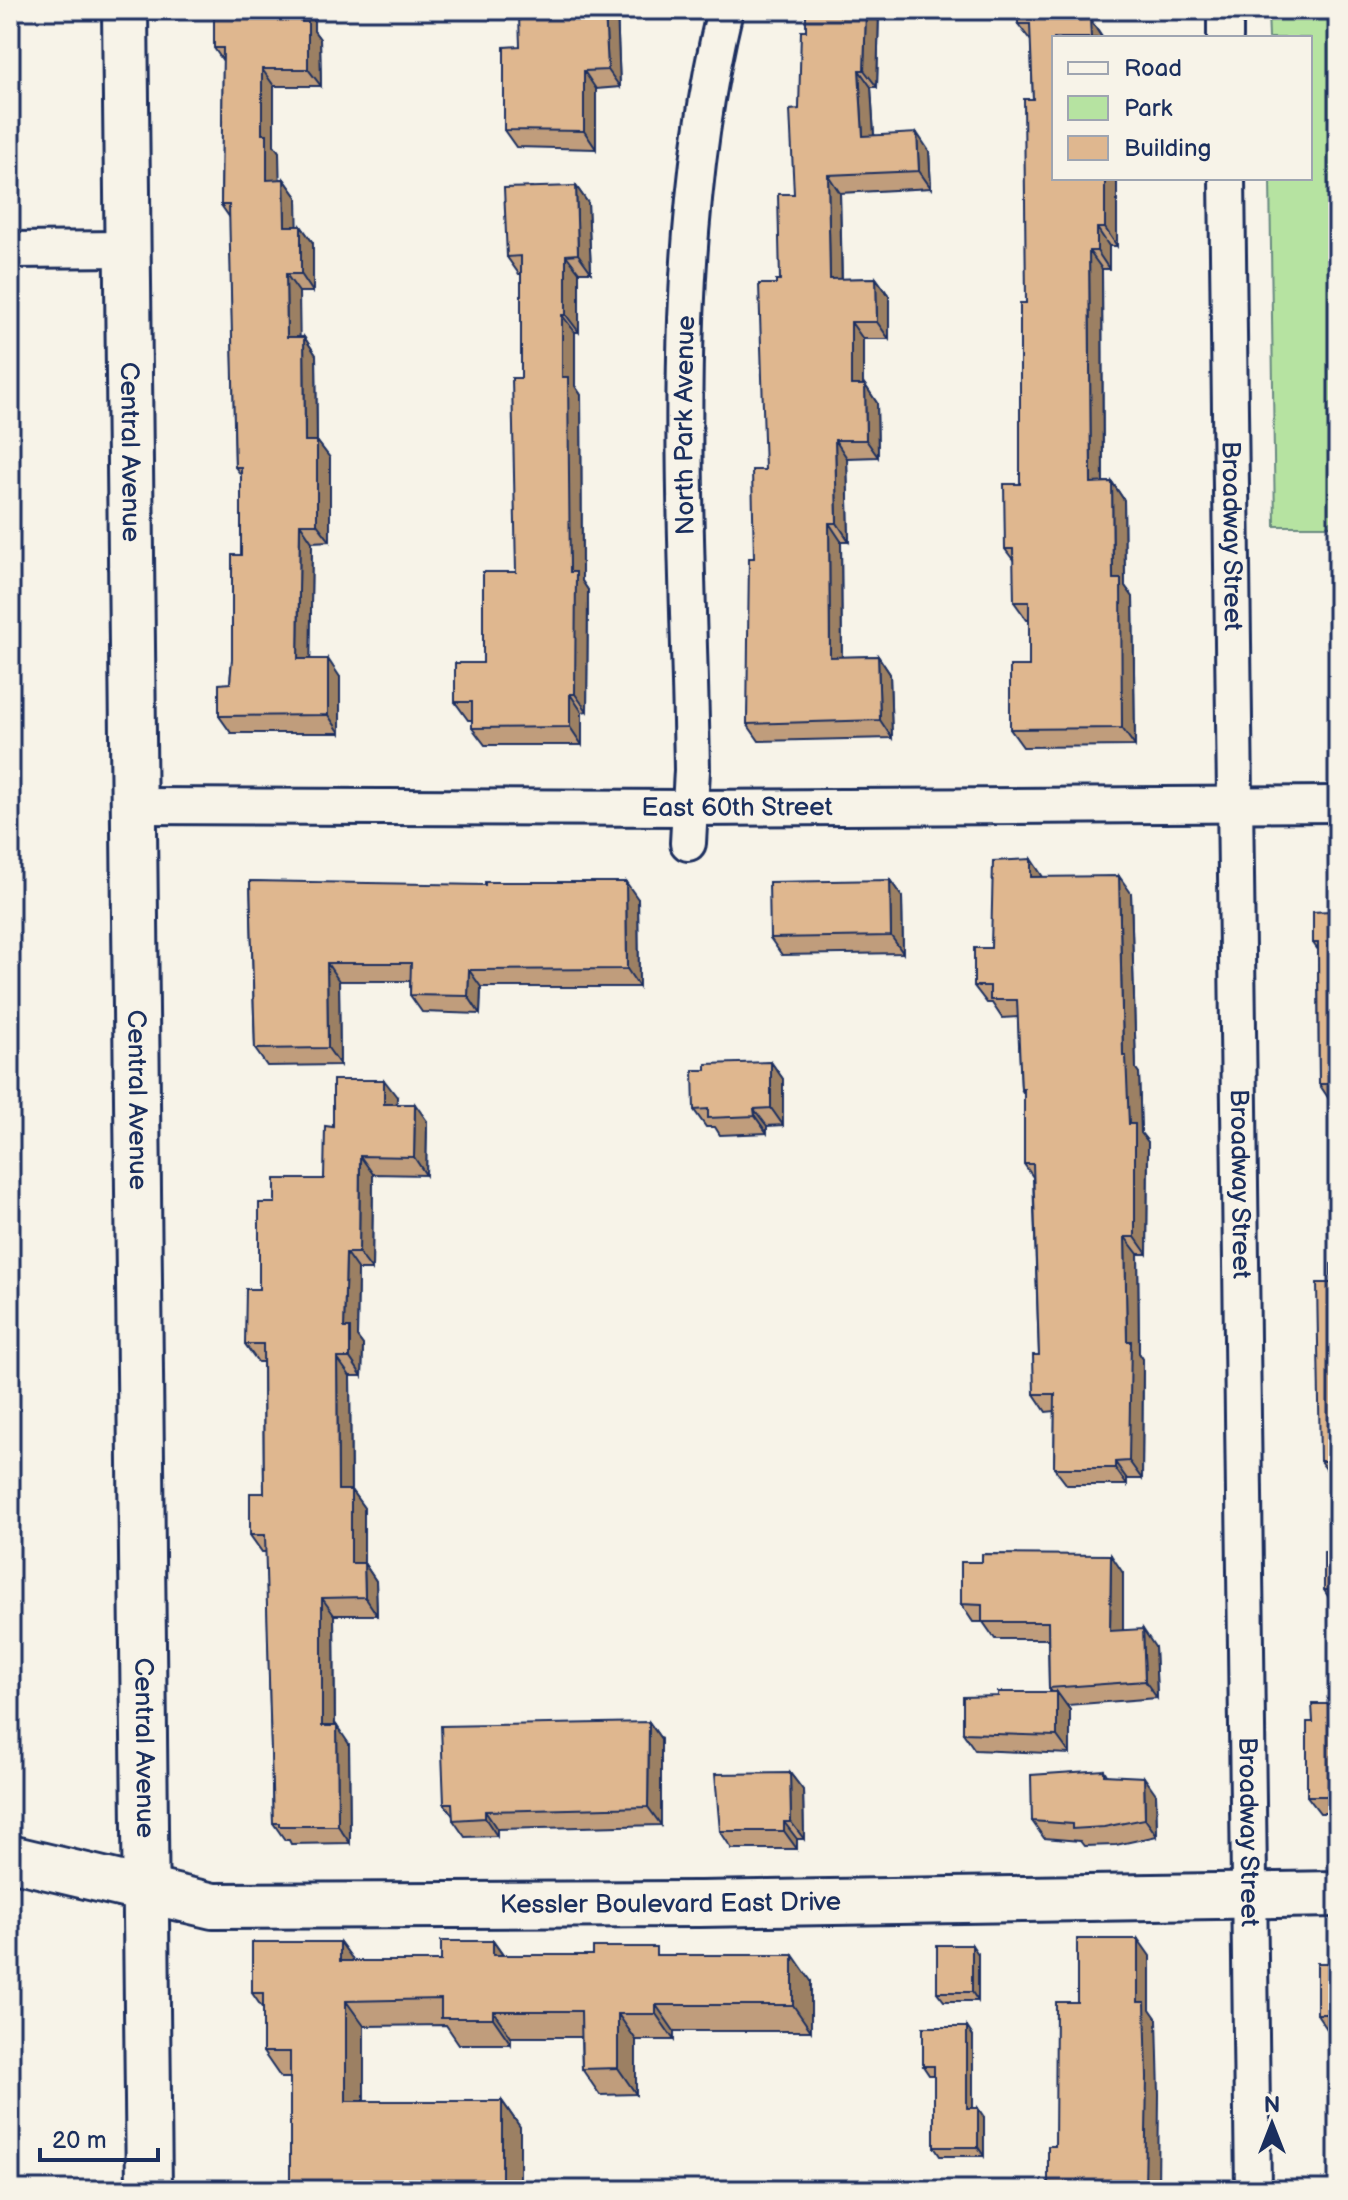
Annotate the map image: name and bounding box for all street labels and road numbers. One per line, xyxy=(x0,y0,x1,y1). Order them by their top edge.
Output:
street label: North Park Avenue xyxy=(669,315,702,536)
street label: Central Avenue xyxy=(113,362,146,542)
street label: Broadway Street xyxy=(1215,441,1248,631)
street label: East 60th Street xyxy=(641,792,833,824)
street label: Central Avenue xyxy=(121,1010,153,1190)
street label: Broadway Street xyxy=(1223,1089,1257,1279)
street label: Central Avenue xyxy=(128,1658,161,1838)
street label: Broadway Street xyxy=(1232,1737,1265,1927)
street label: Kessler Boulevard East Drive xyxy=(500,1886,841,1920)

